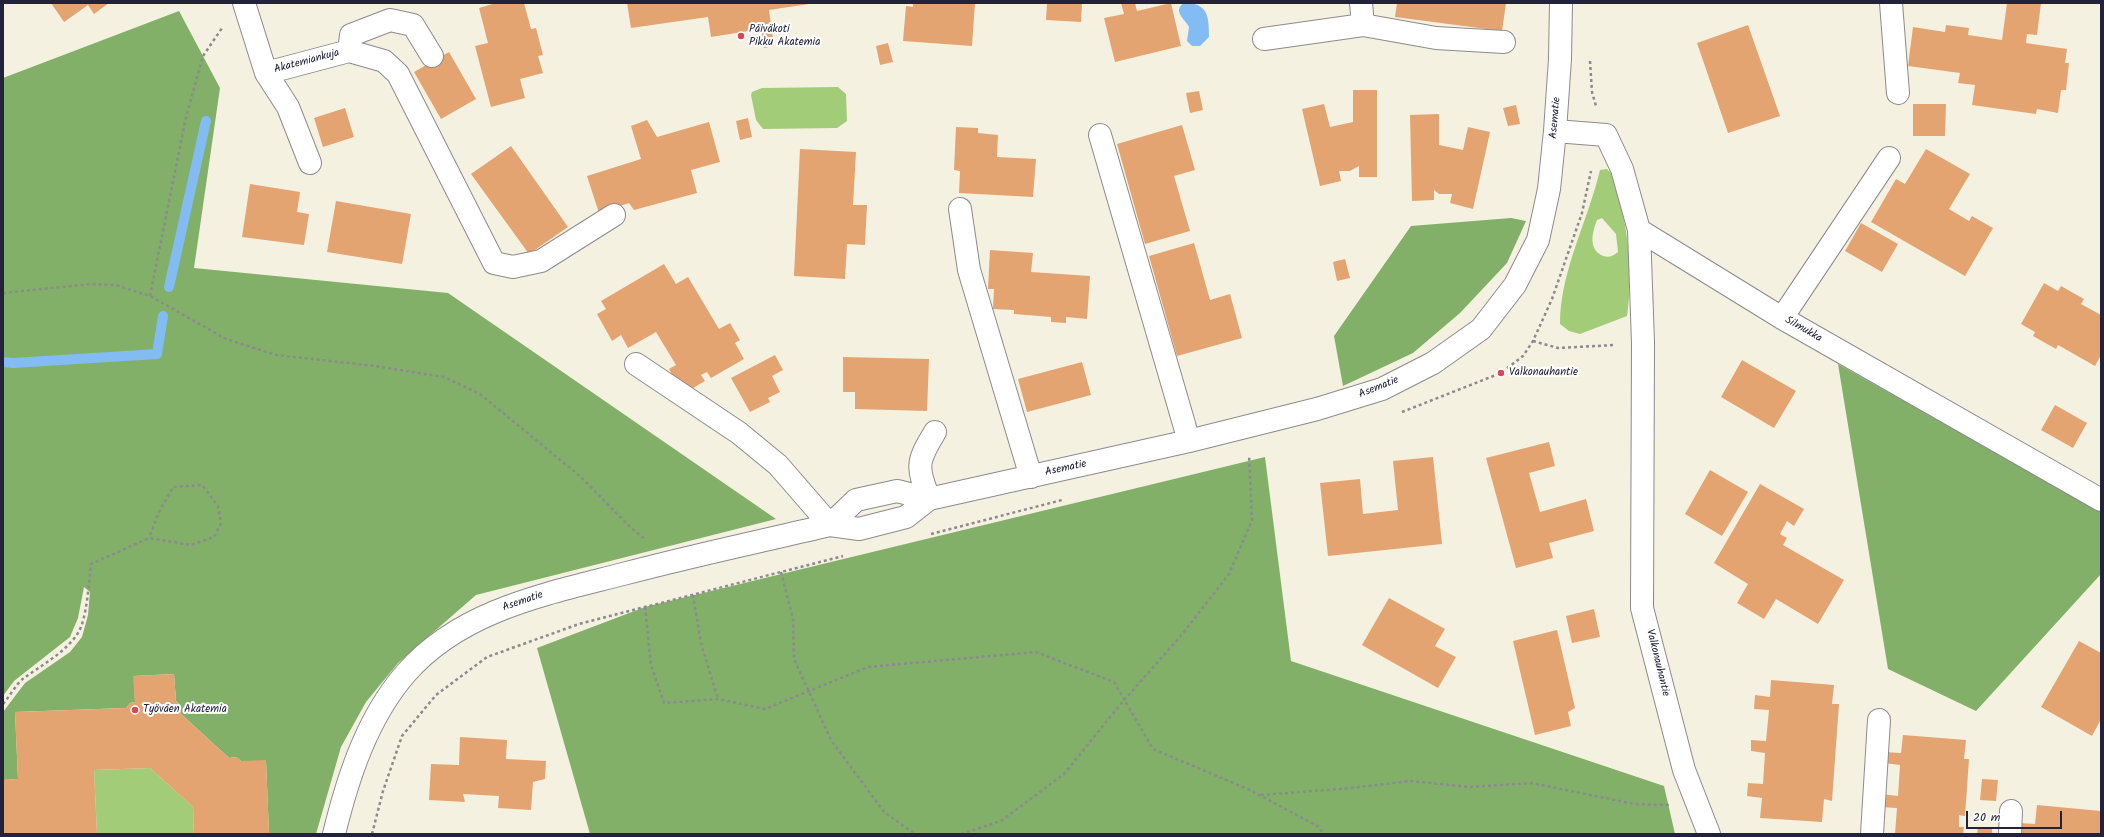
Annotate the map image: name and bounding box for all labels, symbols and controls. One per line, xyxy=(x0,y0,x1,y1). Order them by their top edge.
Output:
place label: Päiväkoti Pikku Akatemia xyxy=(749,23,820,49)
marker: Päiväkoti Pikku Akatemia xyxy=(736,31,746,41)
street label: Akatemiankuja xyxy=(273,47,341,77)
street label: Asematie xyxy=(1548,96,1564,140)
street label: Silmukka xyxy=(1782,314,1824,346)
place label: Valkonauhantie xyxy=(1509,366,1578,380)
marker: Valkonauhantie xyxy=(1496,368,1506,378)
street label: Asematie xyxy=(1357,374,1401,402)
street label: Asematie xyxy=(1044,458,1088,480)
street label: Asematie xyxy=(501,589,545,615)
street label: Valkonauhantie xyxy=(1642,628,1672,698)
place label: Työväen Akatemia xyxy=(143,703,227,717)
marker: Työväen Akatemia xyxy=(130,705,140,715)
scale bar xyxy=(1968,803,2064,829)
text: 20 m xyxy=(1973,808,2000,827)

